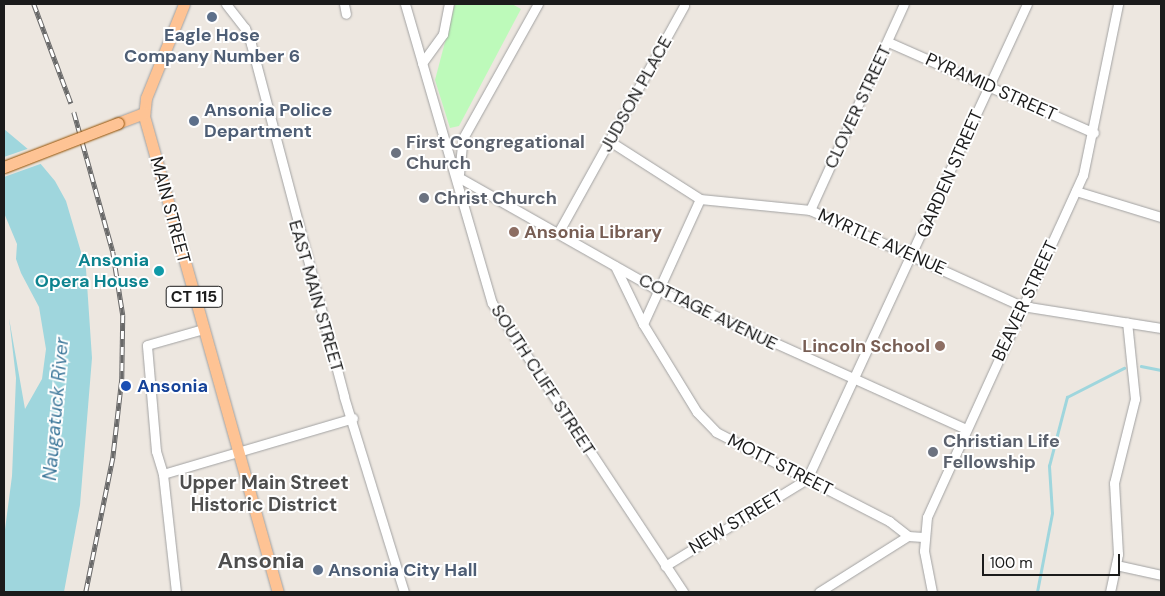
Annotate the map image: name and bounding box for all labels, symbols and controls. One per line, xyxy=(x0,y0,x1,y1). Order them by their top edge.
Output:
marker: Eagle Hose Company Number 6 xyxy=(206,11,218,23)
place label: Eagle Hose Company Number 6 xyxy=(124,25,300,68)
street label: JUDSON PLACE xyxy=(595,32,677,156)
street label: CLOVER STREET xyxy=(820,42,896,172)
street label: PYRAMID STREET xyxy=(922,48,1060,126)
place label: Ansonia Police Department xyxy=(204,100,332,142)
street label: GARDEN STREET xyxy=(912,107,988,241)
marker: Ansonia Police Department xyxy=(188,115,200,127)
place label: First Congregational Church xyxy=(406,132,585,174)
marker: First Congregational Church xyxy=(390,147,402,159)
street label: MAIN STREET xyxy=(145,154,195,266)
place label: Christ Church xyxy=(434,187,557,209)
marker: Christ Church xyxy=(418,192,430,204)
street label: MYRTLE AVENUE xyxy=(815,204,949,280)
street label: EAST MAIN STREET xyxy=(284,218,348,374)
place label: Ansonia Library xyxy=(524,221,662,243)
marker: Ansonia Library xyxy=(508,226,520,238)
street label: BEAVER STREET xyxy=(988,237,1062,365)
place label: Ansonia Opera House xyxy=(35,250,149,292)
marker: Ansonia Opera House xyxy=(153,265,165,277)
street label: COTTAGE AVENUE xyxy=(635,269,781,355)
road number: CT 115 xyxy=(165,284,223,310)
street label: SOUTH CLIFF STREET xyxy=(486,301,600,459)
place label: Lincoln School xyxy=(802,335,930,357)
water label: Naugatuck River xyxy=(38,337,74,481)
marker: Lincoln School xyxy=(934,340,946,352)
place label: Ansonia xyxy=(137,375,208,397)
marker: Ansonia xyxy=(119,379,133,393)
street label: MOTT STREET xyxy=(724,429,836,501)
place label: Christian Life Fellowship xyxy=(943,431,1060,474)
marker: Christian Life Fellowship xyxy=(927,446,939,458)
district label: Upper Main Street Historic District xyxy=(179,472,349,516)
street label: NEW STREET xyxy=(685,485,787,559)
scale bar xyxy=(985,544,1122,576)
district label: Ansonia xyxy=(218,548,304,574)
text: 100 m xyxy=(990,553,1033,573)
place label: Ansonia City Hall xyxy=(328,559,477,581)
marker: Ansonia City Hall xyxy=(312,564,324,576)

